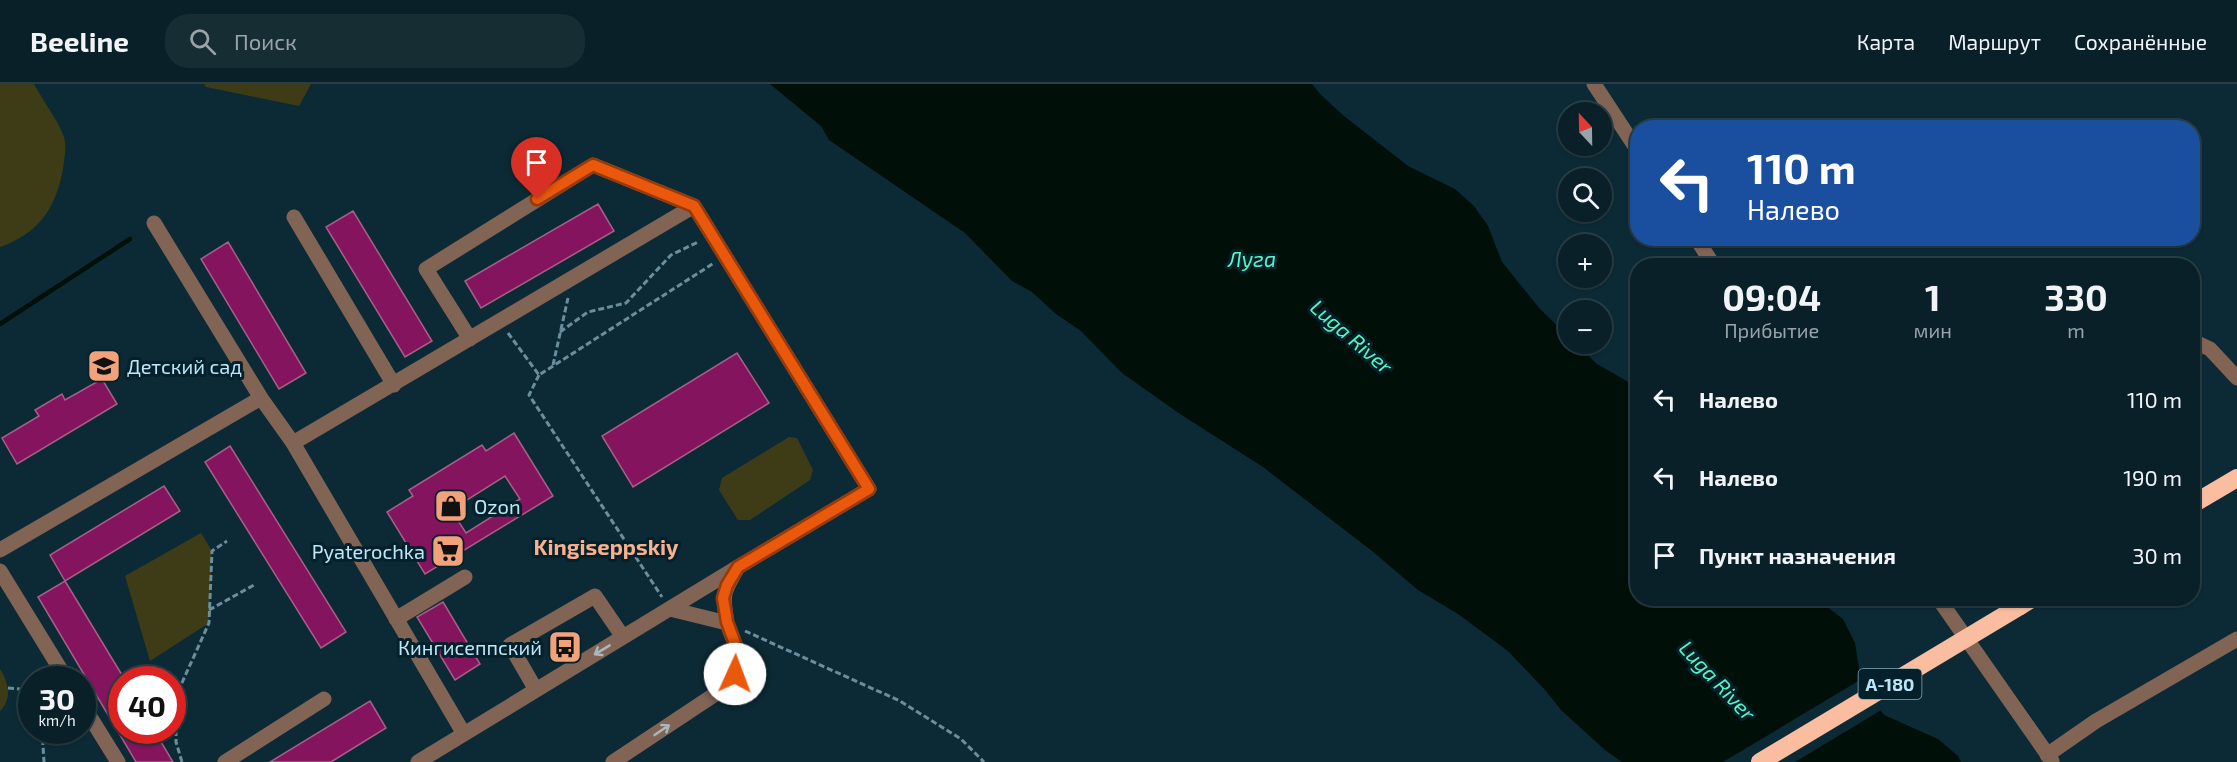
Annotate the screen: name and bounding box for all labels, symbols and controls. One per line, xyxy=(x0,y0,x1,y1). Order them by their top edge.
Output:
search box xyxy=(165,14,585,68)
text: Beeline xyxy=(30,24,129,58)
icon: search xyxy=(186,25,219,58)
text: Поиск xyxy=(234,28,297,54)
text: Карта xyxy=(1857,29,1915,54)
text: Маршрут xyxy=(1948,29,2041,54)
text: Сохранённые xyxy=(2074,29,2207,54)
north arrow xyxy=(1558,102,1612,156)
map controls xyxy=(1558,102,1612,354)
pin xyxy=(511,137,562,199)
text: 110 m xyxy=(1747,142,1856,192)
icon: left xyxy=(1648,144,1726,222)
icon: arrive xyxy=(520,146,553,179)
button: search xyxy=(1558,168,1612,222)
text: Налево xyxy=(1747,193,1840,225)
button: + xyxy=(1558,234,1612,288)
water label: Луга xyxy=(1227,246,1276,271)
text: 09:04 xyxy=(1722,275,1821,318)
text: 1 xyxy=(1925,275,1940,318)
text: 330 xyxy=(2044,275,2108,318)
water label: Luga River xyxy=(1306,294,1399,379)
button: − xyxy=(1558,300,1612,354)
text: Прибытие xyxy=(1724,318,1819,342)
text: мин xyxy=(1913,318,1952,342)
text: m xyxy=(2067,318,2085,342)
school or university icon: Детский сад xyxy=(86,348,122,384)
place label: Детский сад xyxy=(127,354,242,378)
icon: left xyxy=(1648,383,1681,416)
text: Налево xyxy=(1699,386,1778,412)
text: 110 m xyxy=(2127,386,2182,412)
icon: left xyxy=(1648,461,1681,494)
text: Налево xyxy=(1699,464,1778,490)
text: 190 m xyxy=(2123,464,2182,490)
shop icon: Ozon xyxy=(433,488,469,524)
place label: Ozon xyxy=(474,494,521,518)
supermarket icon: Pyaterochka xyxy=(430,533,466,569)
district label: Kingiseppskiy xyxy=(533,533,679,560)
place label: Pyaterochka xyxy=(312,539,425,563)
icon: arrive xyxy=(1648,539,1681,572)
text: Пункт назначения xyxy=(1699,542,1896,568)
text: 30 m xyxy=(2132,542,2182,568)
bus stop icon: Кингисеппский xyxy=(547,629,583,665)
place label: Кингисеппский xyxy=(398,635,542,659)
water label: Luga River xyxy=(1675,635,1762,726)
position arrow xyxy=(703,642,767,706)
one-way arrow xyxy=(594,644,611,656)
speed limit sign: 40 xyxy=(108,666,186,744)
road number: А-180 xyxy=(1858,669,1922,699)
text: 30 xyxy=(39,680,75,716)
text: km/h xyxy=(38,711,76,729)
one-way arrow xyxy=(653,724,669,736)

